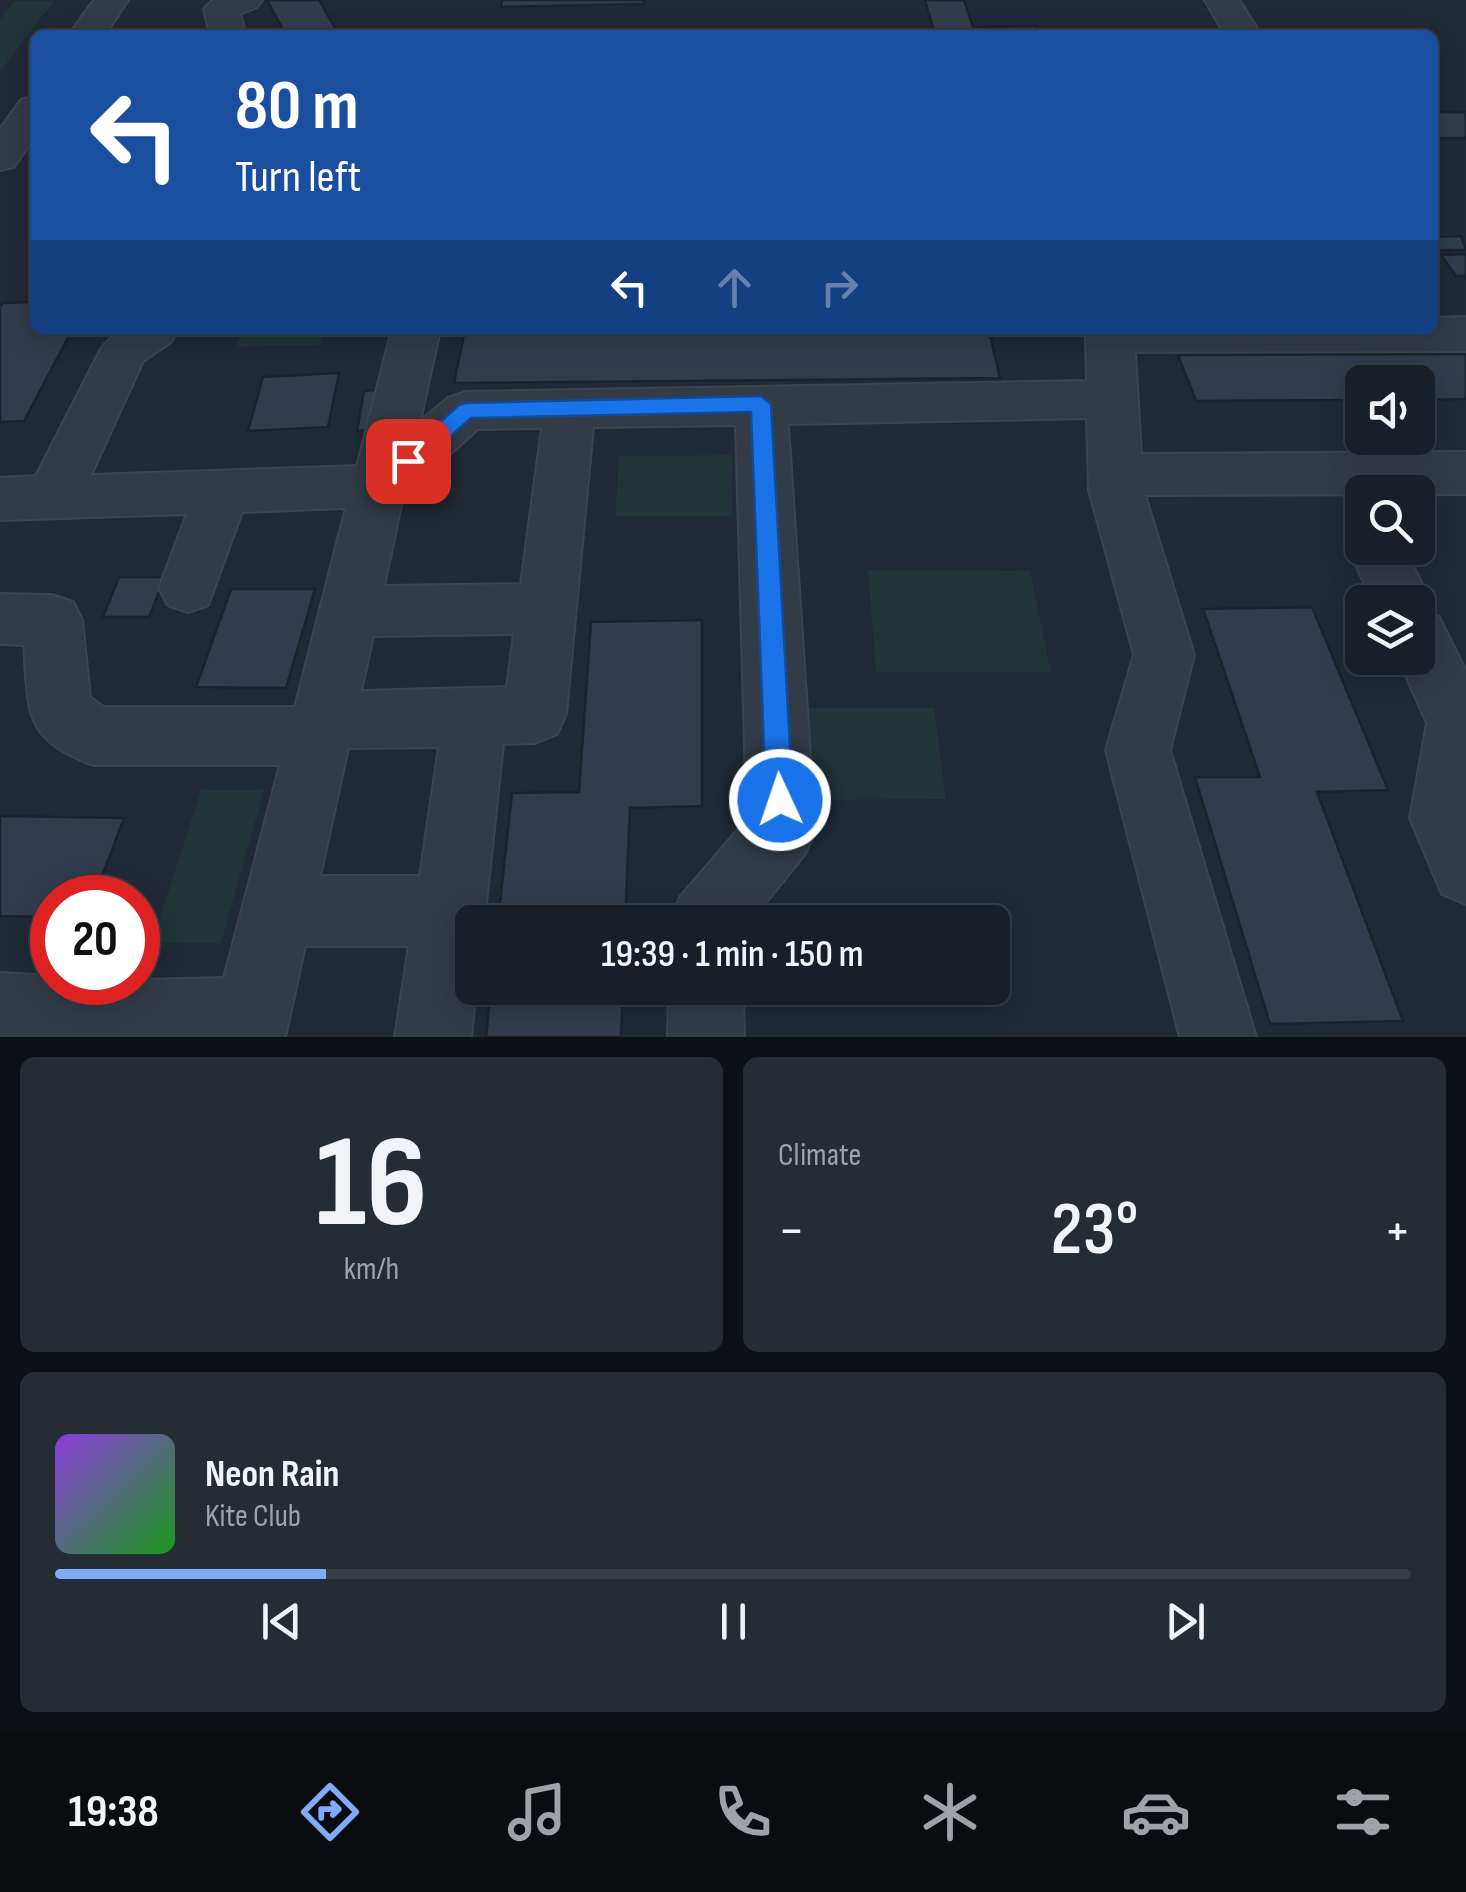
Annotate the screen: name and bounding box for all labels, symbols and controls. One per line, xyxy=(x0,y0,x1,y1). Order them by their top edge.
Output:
text: 80 m xyxy=(235,65,359,149)
icon: left xyxy=(70,70,200,200)
text: Turn left xyxy=(235,150,361,205)
icon: left xyxy=(602,260,657,315)
icon: ahead xyxy=(707,260,762,315)
icon: right xyxy=(812,260,867,315)
map controls xyxy=(1345,365,1435,675)
button: sound xyxy=(1345,365,1435,455)
pin xyxy=(366,419,451,504)
icon: arrive xyxy=(381,434,436,489)
button: search xyxy=(1345,475,1435,565)
button: layers xyxy=(1345,585,1435,675)
position arrow xyxy=(728,748,832,852)
speed limit sign: 20 xyxy=(30,875,160,1005)
text: 19:39 · 1 min · 150 m xyxy=(601,932,864,977)
text: 16 xyxy=(315,1107,428,1263)
text: Climate xyxy=(778,1136,861,1175)
text: 23° xyxy=(1051,1185,1138,1276)
text: − xyxy=(778,1198,805,1265)
text: + xyxy=(1384,1198,1411,1265)
text: km/h xyxy=(344,1250,399,1289)
text: Neon Rain xyxy=(205,1452,339,1497)
text: Kite Club xyxy=(205,1497,301,1536)
icon: previous xyxy=(254,1594,309,1649)
icon: pause xyxy=(706,1594,761,1649)
icon: next xyxy=(1158,1594,1213,1649)
icon: directions xyxy=(295,1777,365,1847)
icon: music xyxy=(502,1777,572,1847)
icon: phone xyxy=(708,1777,778,1847)
icon: climate xyxy=(915,1777,985,1847)
icon: car xyxy=(1121,1777,1191,1847)
icon: filters xyxy=(1328,1777,1398,1847)
text: 19:38 xyxy=(68,1785,159,1840)

